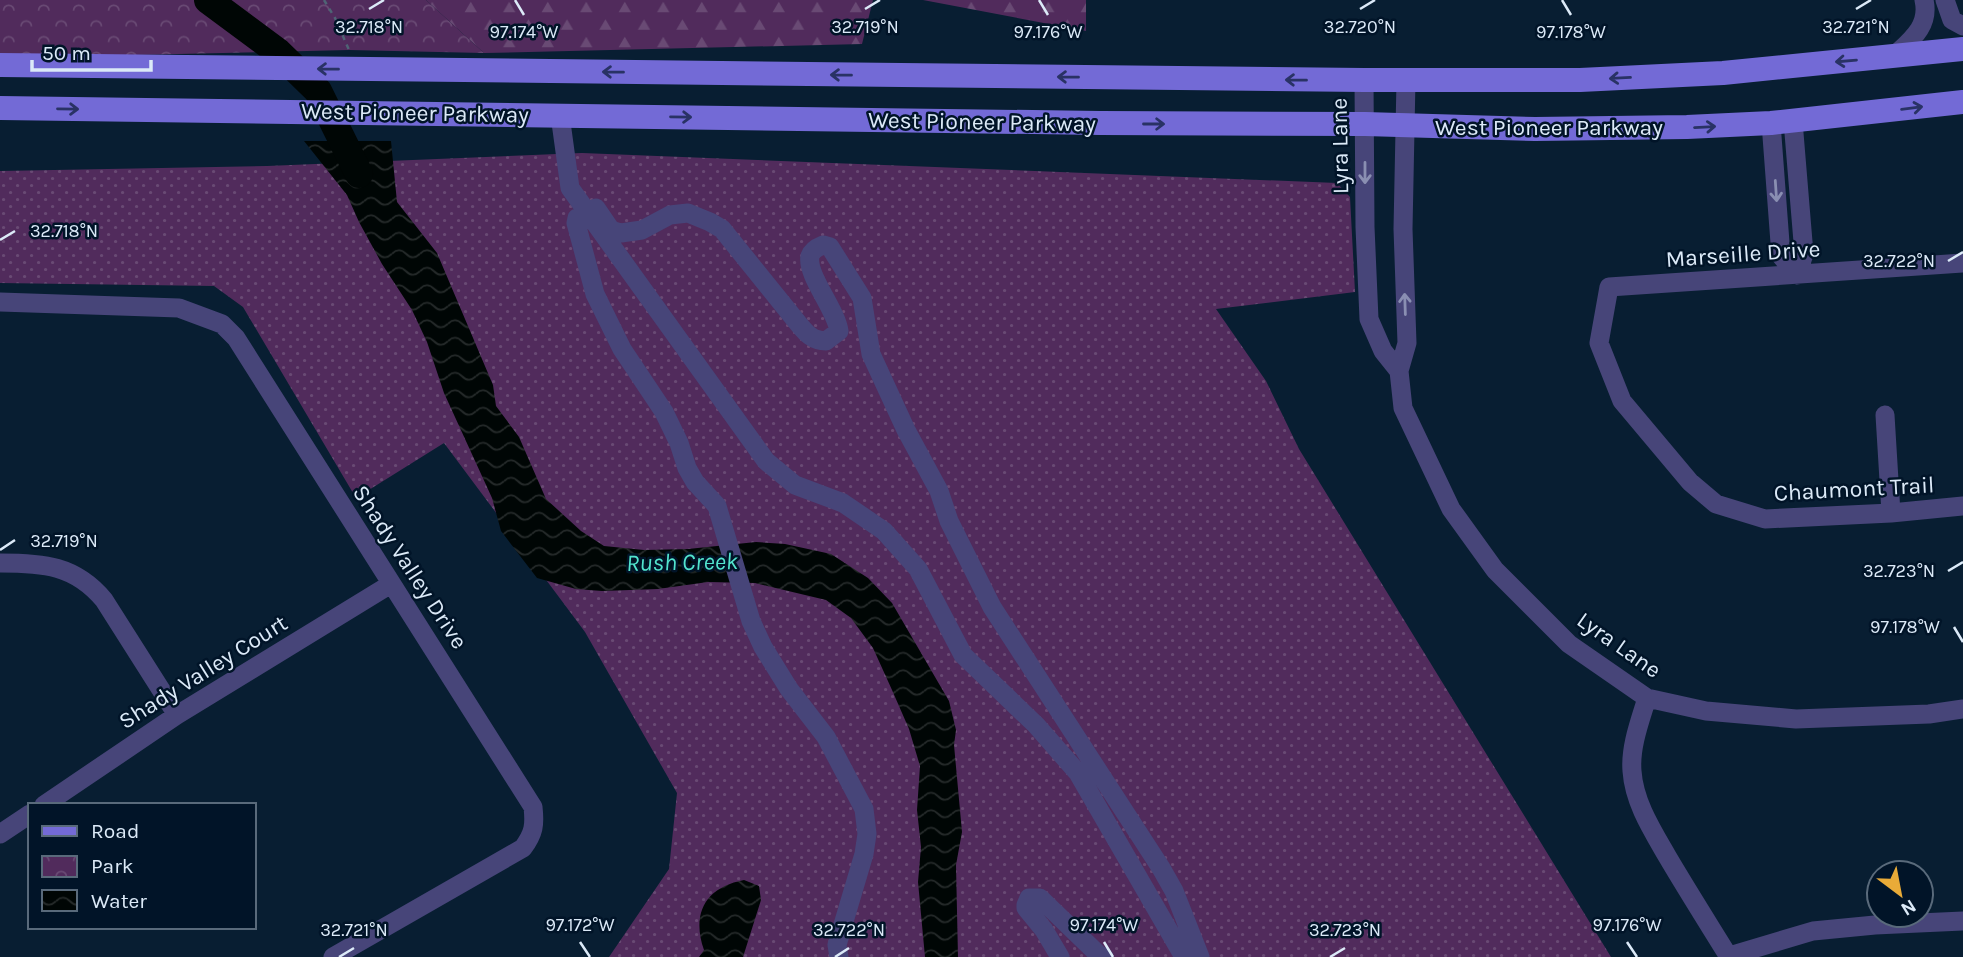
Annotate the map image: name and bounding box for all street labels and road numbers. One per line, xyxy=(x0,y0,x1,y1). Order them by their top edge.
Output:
street label: West Pioneer Parkway xyxy=(301,98,529,128)
street label: Lyra Lane xyxy=(1326,98,1354,194)
street label: West Pioneer Parkway xyxy=(868,107,1096,137)
street label: West Pioneer Parkway xyxy=(1435,114,1663,141)
street label: Marseille Drive xyxy=(1665,235,1821,273)
street label: Chaumont Trail xyxy=(1773,471,1935,507)
street label: Shady Valley Drive xyxy=(347,480,473,654)
street label: Lyra Lane xyxy=(1572,606,1666,684)
street label: Shady Valley Court xyxy=(114,609,293,735)

